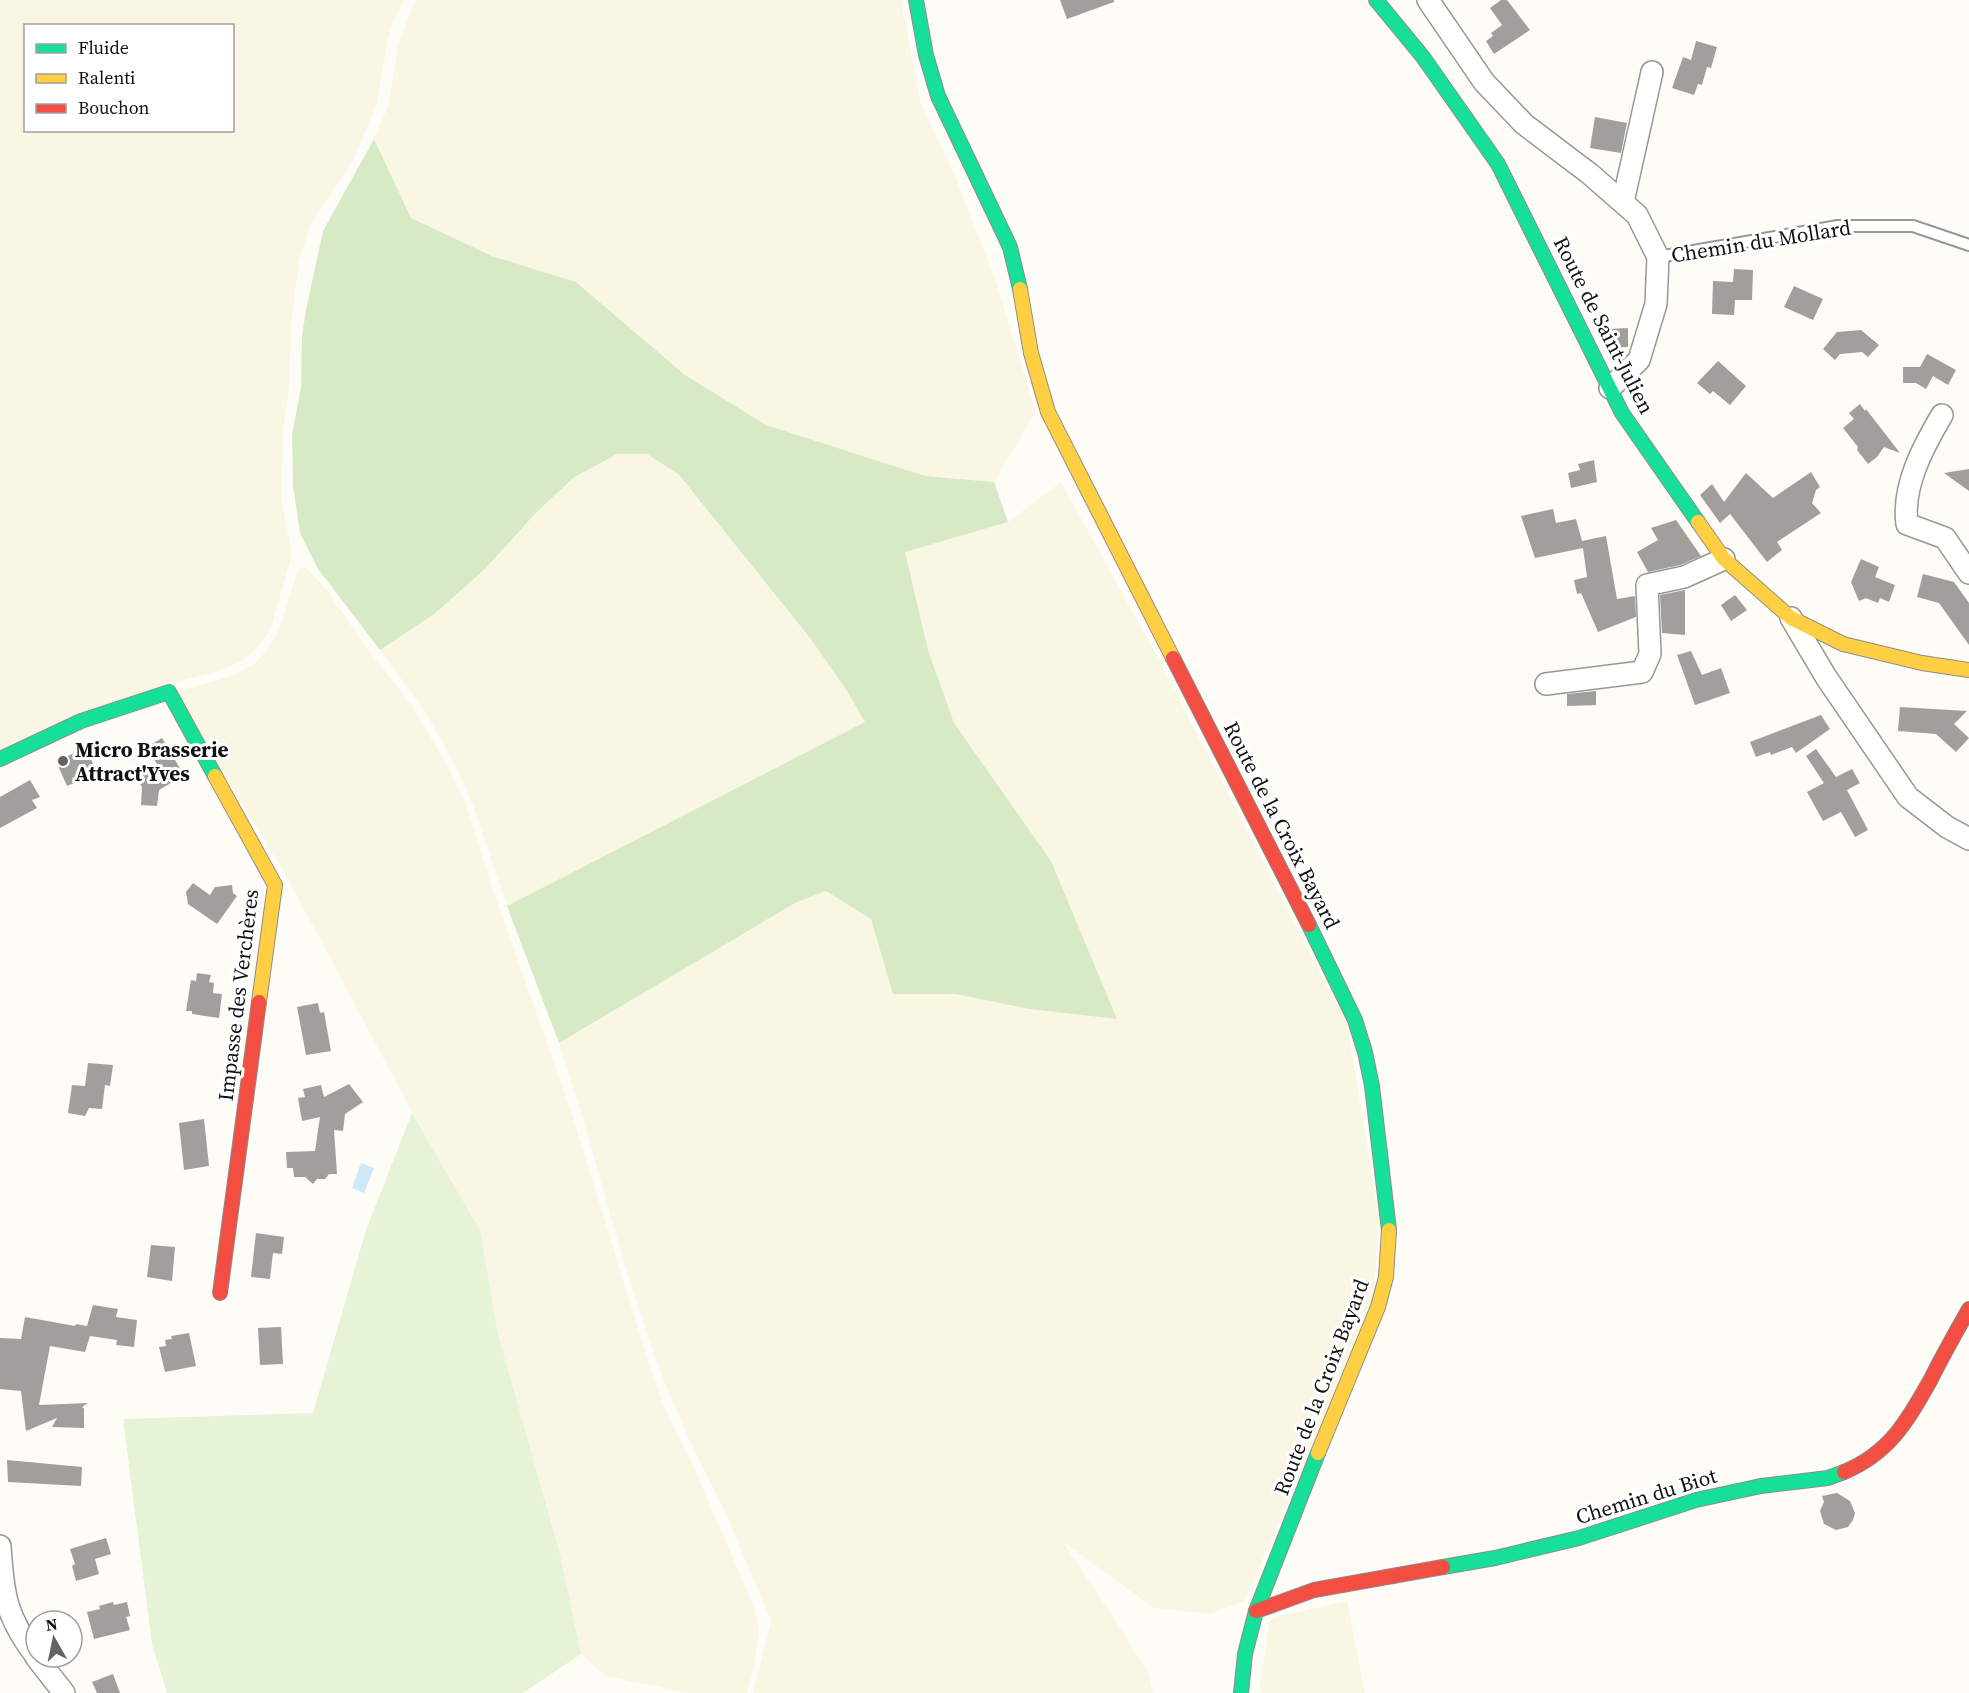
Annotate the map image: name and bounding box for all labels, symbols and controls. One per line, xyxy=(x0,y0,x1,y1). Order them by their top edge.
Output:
legend xyxy=(24,24,234,132)
text: Fluide xyxy=(78,35,129,60)
text: Ralenti xyxy=(78,65,135,90)
text: Bouchon xyxy=(78,95,150,120)
street label: Chemin du Mollard xyxy=(1669,212,1853,270)
street label: Route de Saint-Julien xyxy=(1547,231,1661,419)
street label: Route de la Croix Bayard xyxy=(1217,716,1347,934)
place label: Micro Brasserie Attract'Yves xyxy=(75,735,229,788)
marker: Micro Brasserie Attract'Yves xyxy=(56,754,70,768)
street label: Impasse des Verchères xyxy=(211,888,265,1102)
street label: Route de la Croix Bayard xyxy=(1266,1275,1376,1499)
street label: Chemin du Biot xyxy=(1572,1461,1720,1531)
north arrow xyxy=(24,1609,84,1669)
text: N xyxy=(44,1612,59,1636)

